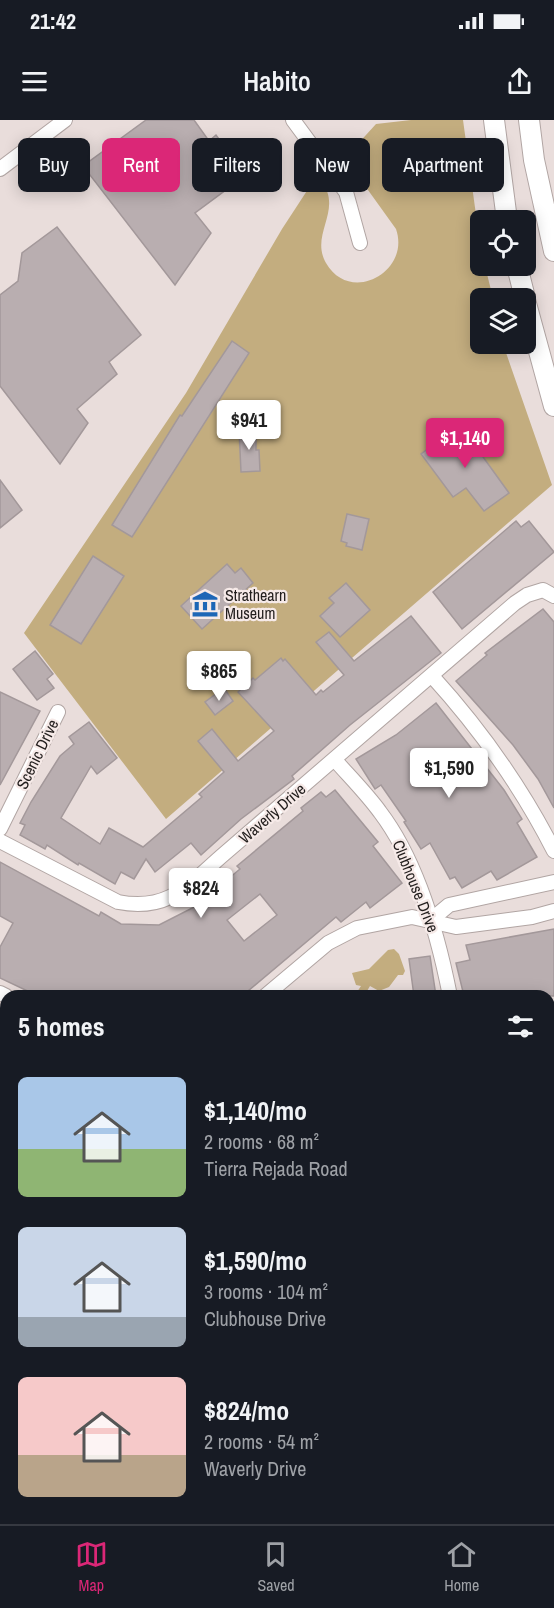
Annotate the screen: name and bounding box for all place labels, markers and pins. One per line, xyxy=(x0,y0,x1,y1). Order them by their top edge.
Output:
pin: $941 xyxy=(213,400,285,451)
pin: $1,140 xyxy=(416,418,514,469)
place label: Strathearn Museum xyxy=(225,584,286,624)
museum icon: Strathearn Museum xyxy=(190,589,220,619)
pin: $865 xyxy=(183,651,255,702)
pin: $1,590 xyxy=(400,748,498,799)
pin: $824 xyxy=(165,868,237,919)

